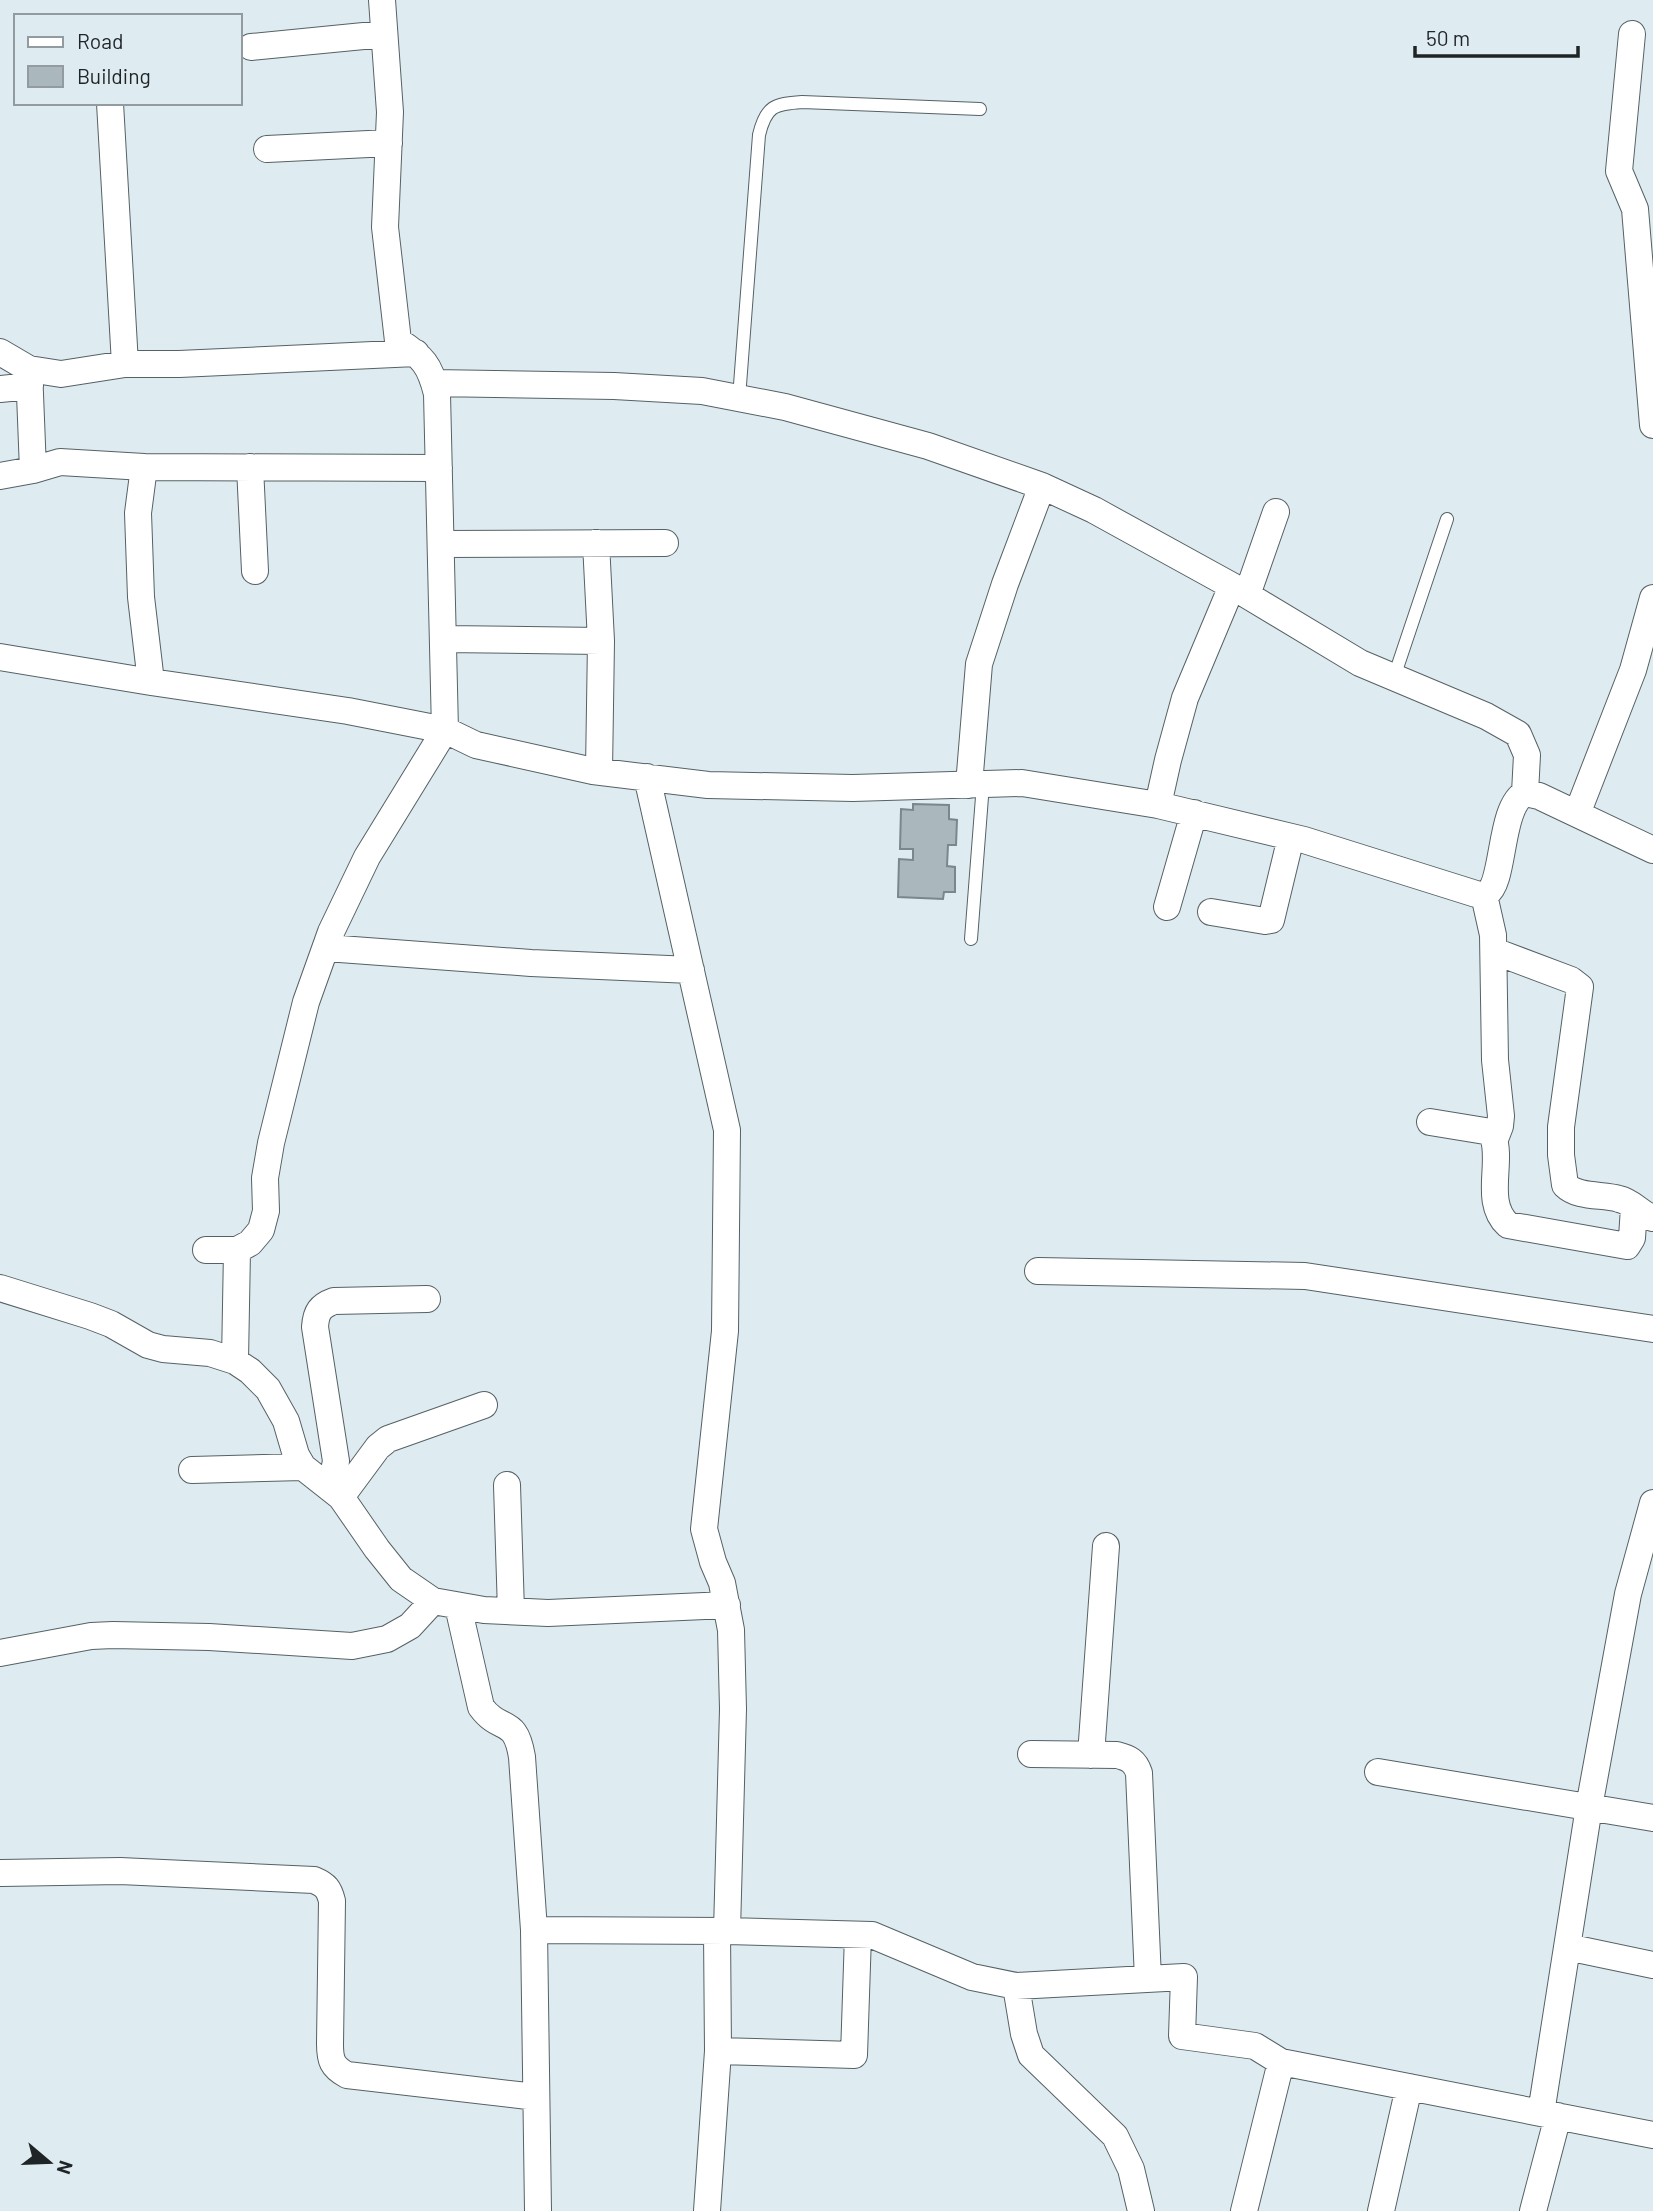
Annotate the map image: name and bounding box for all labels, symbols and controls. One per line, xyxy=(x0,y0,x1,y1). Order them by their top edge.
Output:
legend xyxy=(14,14,242,105)
scale bar xyxy=(1415,14,1578,58)
text: 50 m xyxy=(1426,25,1470,50)
text: Road xyxy=(77,28,123,53)
text: Building xyxy=(77,63,151,88)
north arrow xyxy=(14,2127,84,2197)
text: N xyxy=(53,2158,78,2177)

